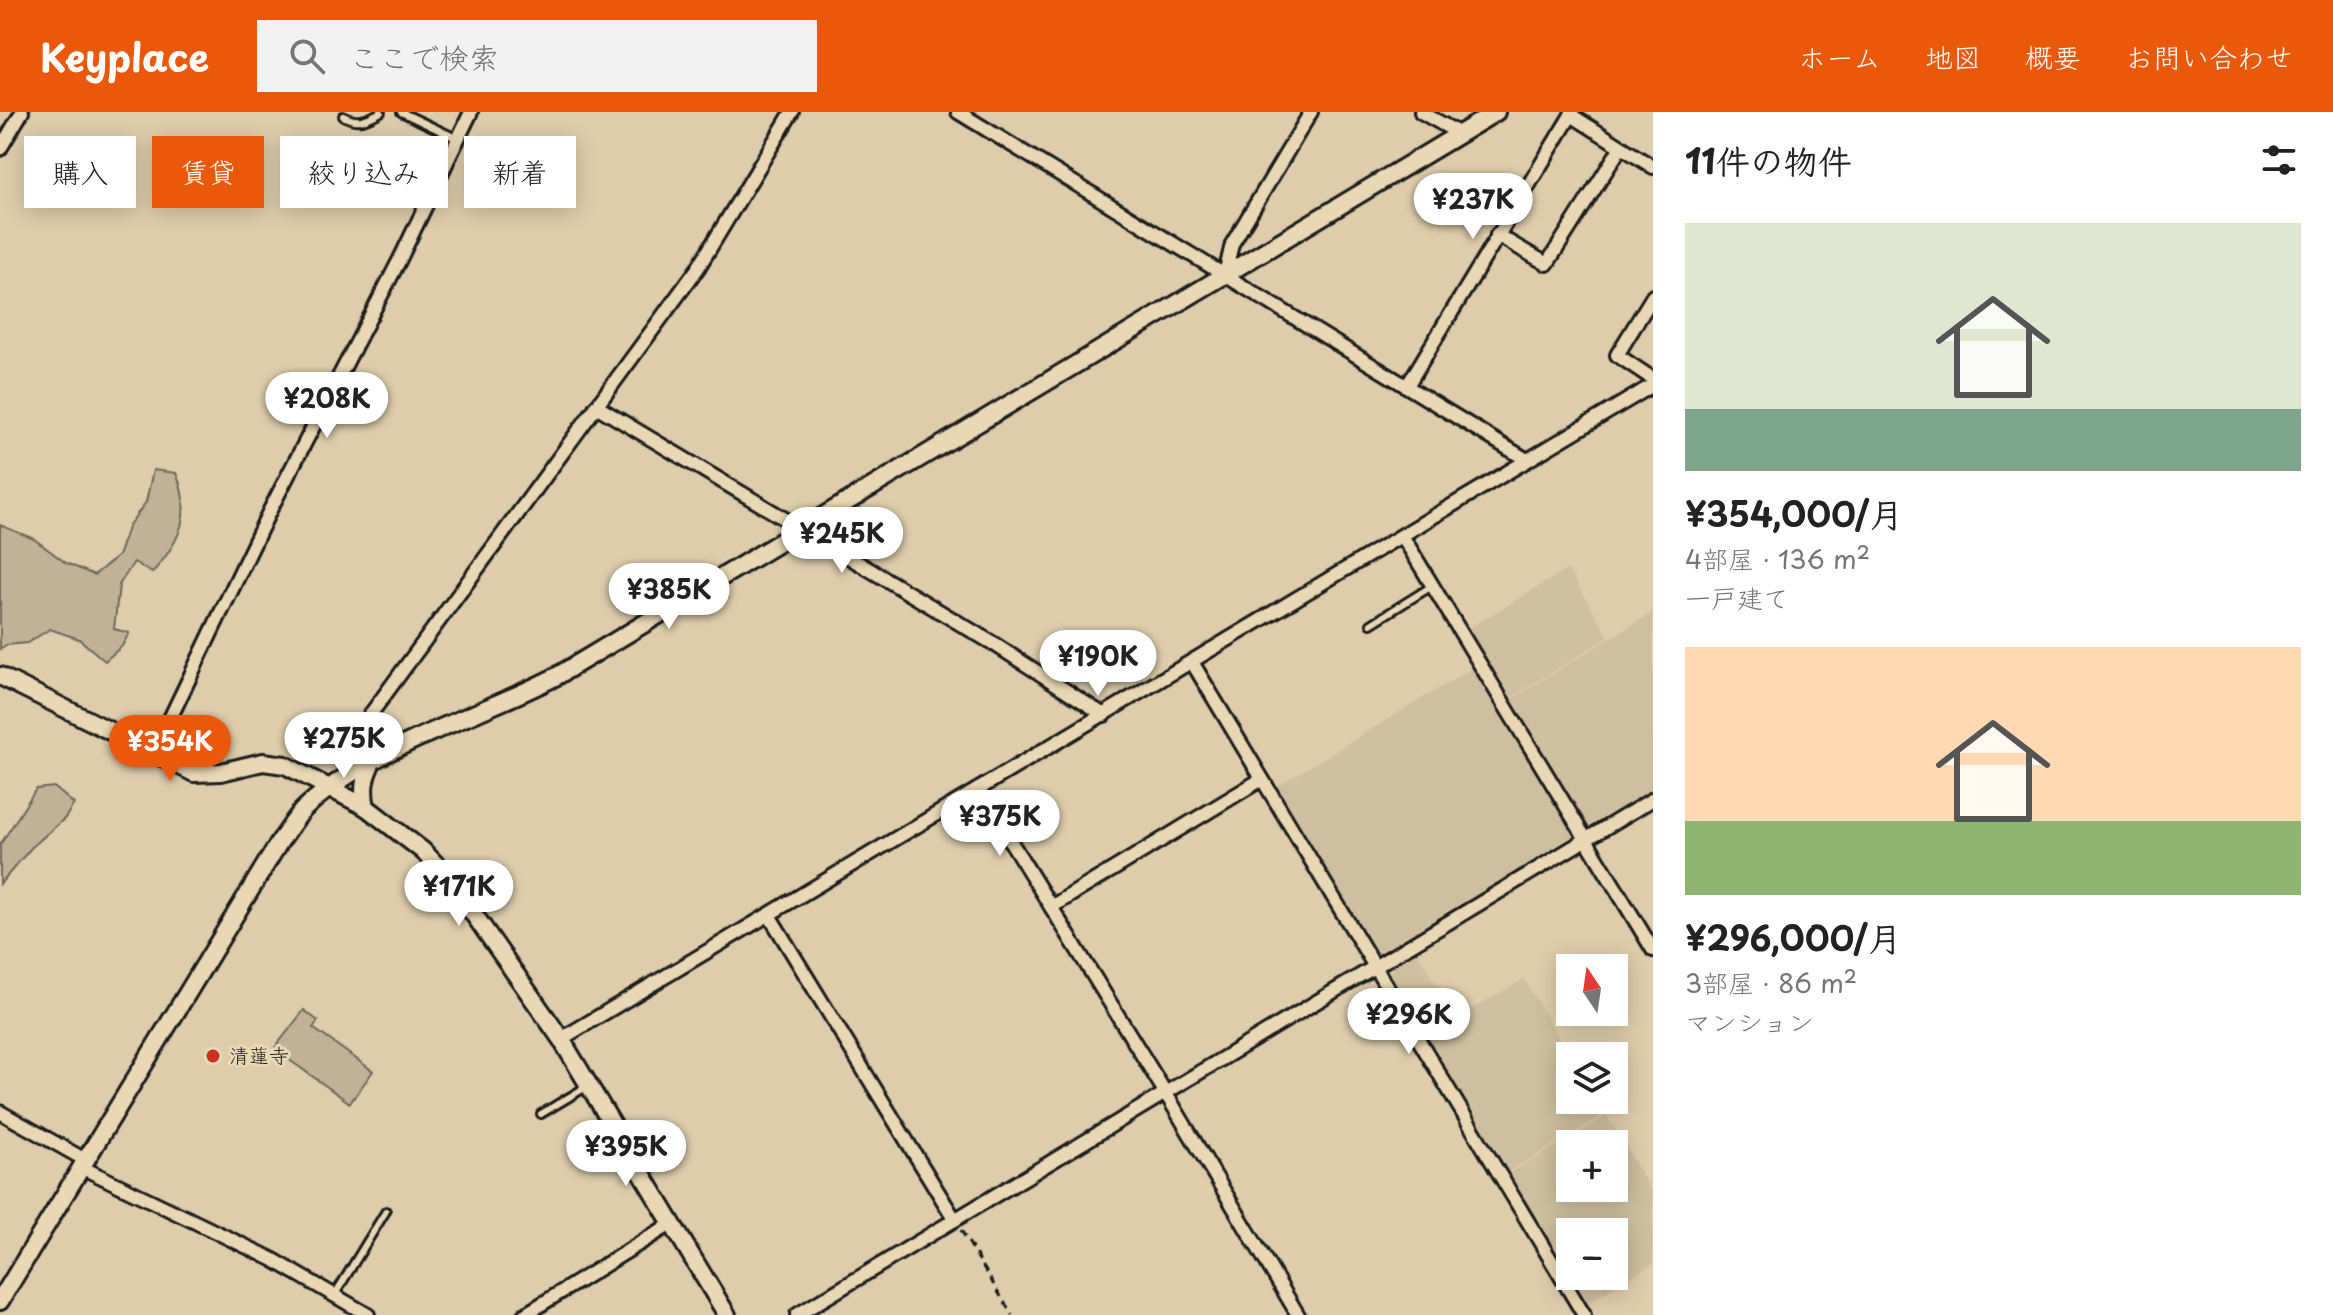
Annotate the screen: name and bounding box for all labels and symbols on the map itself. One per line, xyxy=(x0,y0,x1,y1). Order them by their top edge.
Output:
pin: ¥237K xyxy=(1417,173,1529,241)
pin: ¥208K xyxy=(271,372,383,440)
pin: ¥245K xyxy=(786,507,898,575)
pin: ¥385K xyxy=(613,563,725,631)
pin: ¥190K xyxy=(1042,630,1154,698)
pin: ¥275K xyxy=(288,712,400,780)
pin: ¥354K xyxy=(114,715,226,783)
pin: ¥375K xyxy=(944,790,1056,858)
pin: ¥171K xyxy=(403,860,515,928)
north arrow xyxy=(1556,954,1628,1026)
pin: ¥296K xyxy=(1353,988,1465,1056)
place label: 清蓮寺 xyxy=(229,1040,289,1070)
marker: 清蓮寺 xyxy=(204,1047,222,1065)
pin: ¥395K xyxy=(570,1120,682,1188)

